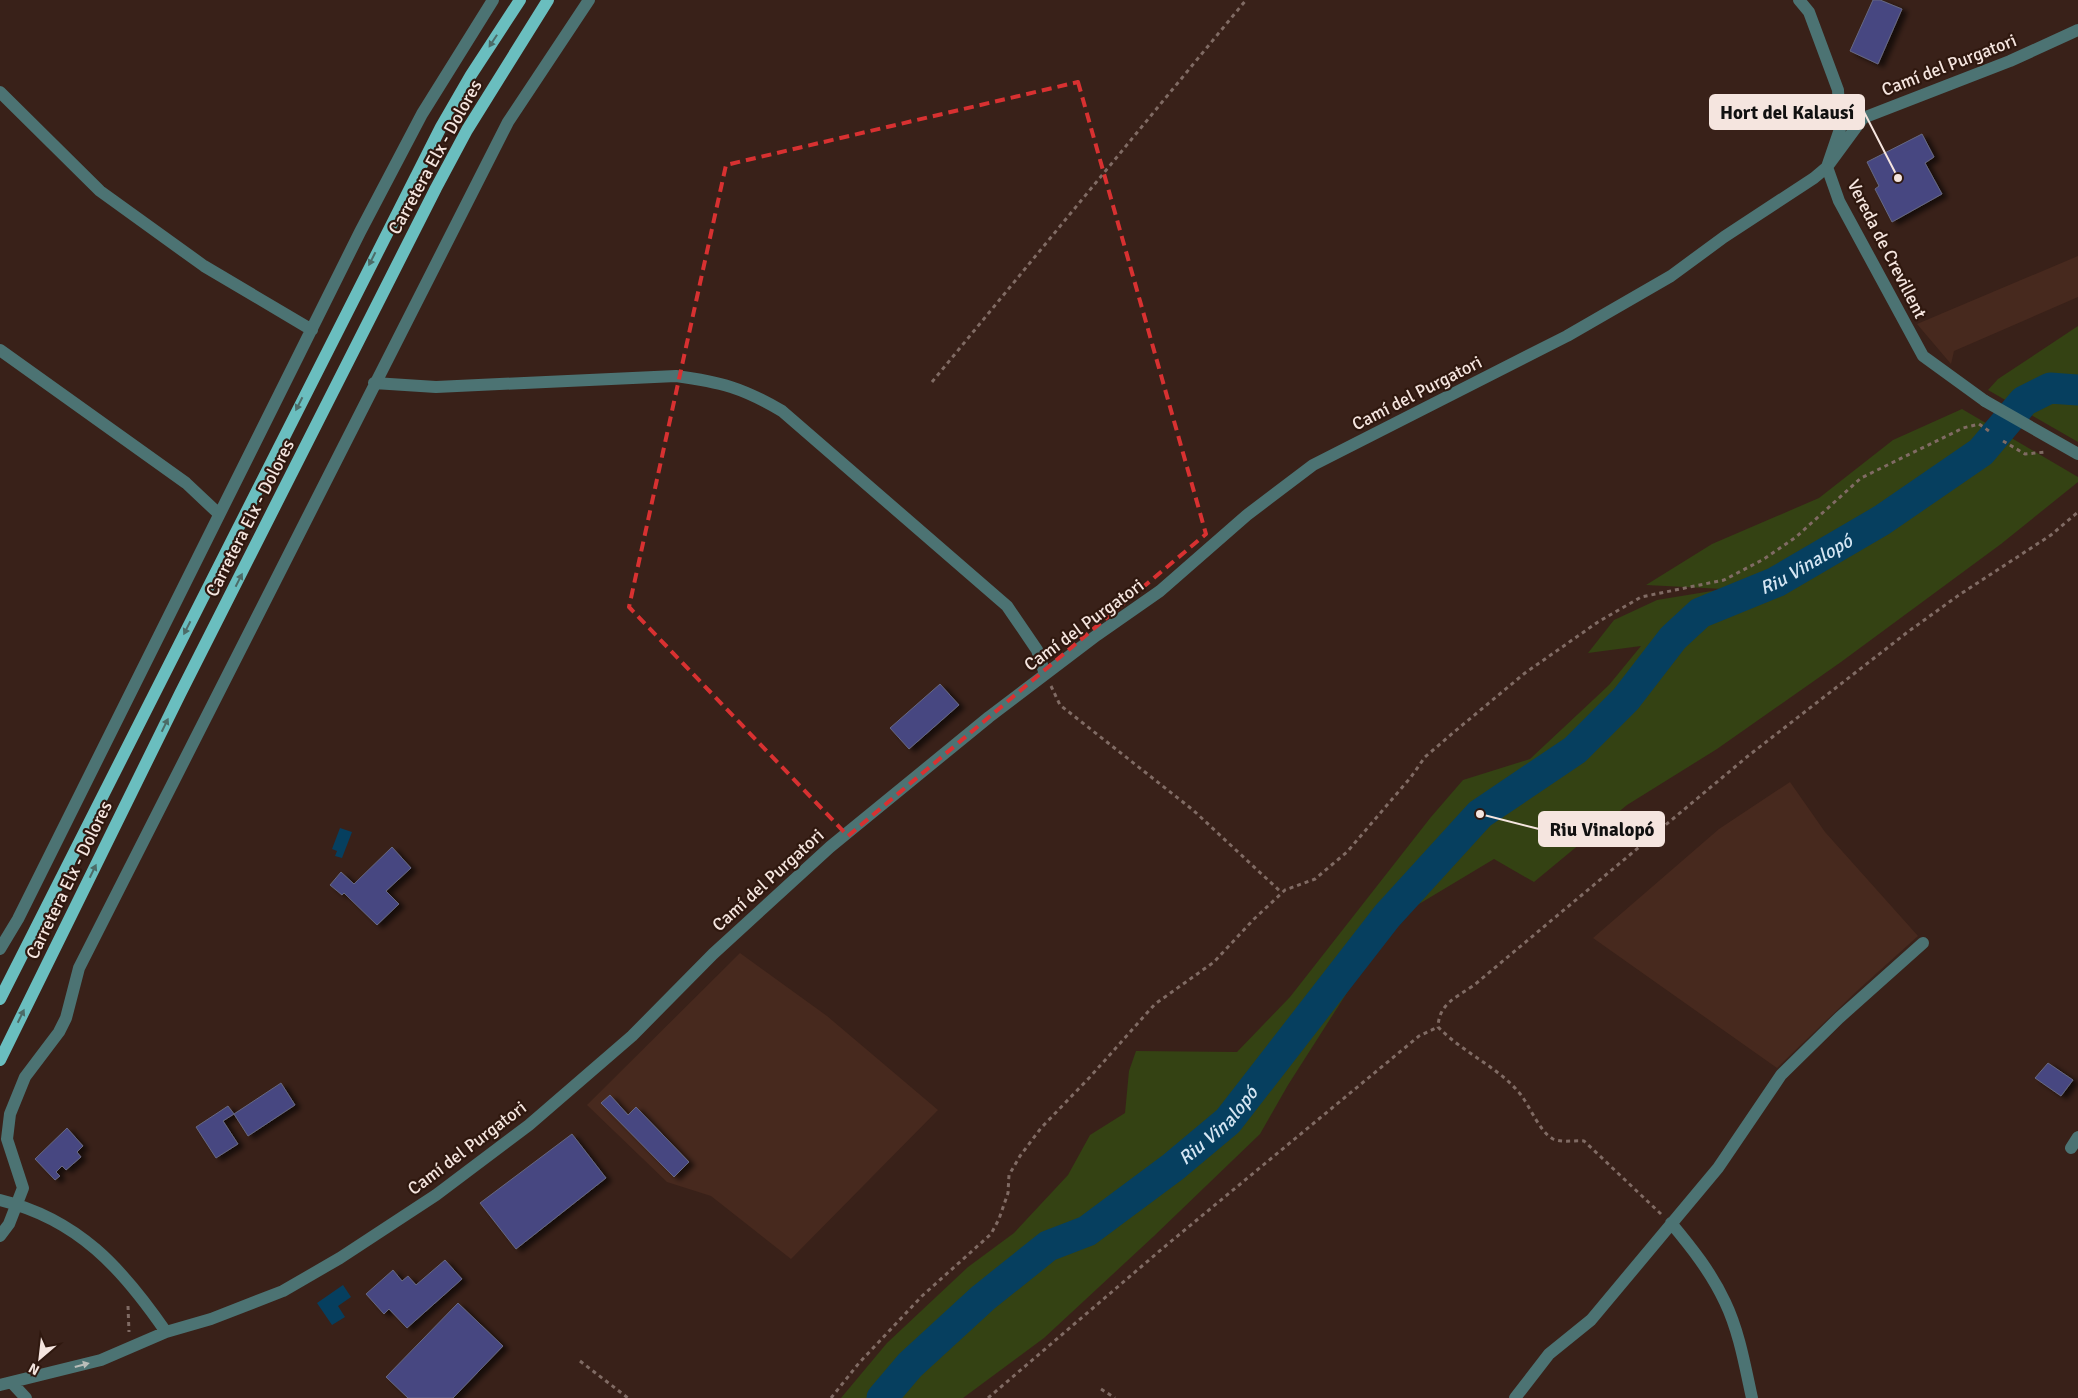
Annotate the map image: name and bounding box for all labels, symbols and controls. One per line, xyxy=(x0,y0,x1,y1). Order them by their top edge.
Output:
street label: Camí del Purgatori xyxy=(1878,29,2020,101)
one-way arrow xyxy=(489,34,498,47)
street label: Carretera Elx - Dolores xyxy=(383,76,487,238)
callout: Hort del Kalausí xyxy=(1710,95,1864,129)
text: Hort del Kalausí xyxy=(1720,101,1854,125)
street label: Vereda de Crevillent xyxy=(1842,176,1932,322)
one-way arrow xyxy=(368,252,376,266)
street label: Camí del Purgatori xyxy=(1348,351,1486,435)
one-way arrow xyxy=(295,397,303,412)
street label: Carretera Elx - Dolores xyxy=(201,436,299,600)
water label: Riu Vinalopó xyxy=(1757,529,1858,600)
one-way arrow xyxy=(235,573,243,587)
street label: Camí del Purgatori xyxy=(1020,574,1148,676)
one-way arrow xyxy=(183,620,191,635)
one-way arrow xyxy=(161,718,169,732)
street label: Carretera Elx - Dolores xyxy=(21,797,117,963)
callout: Riu Vinalopó xyxy=(1539,812,1664,846)
text: Riu Vinalopó xyxy=(1549,818,1655,842)
street label: Camí del Purgatori xyxy=(708,824,828,936)
one-way arrow xyxy=(89,863,98,878)
one-way arrow xyxy=(18,1009,26,1023)
water label: Riu Vinalopó xyxy=(1174,1081,1264,1170)
street label: Camí del Purgatori xyxy=(403,1096,531,1200)
north arrow xyxy=(15,1333,65,1383)
text: N xyxy=(26,1359,42,1379)
one-way arrow xyxy=(74,1361,89,1369)

